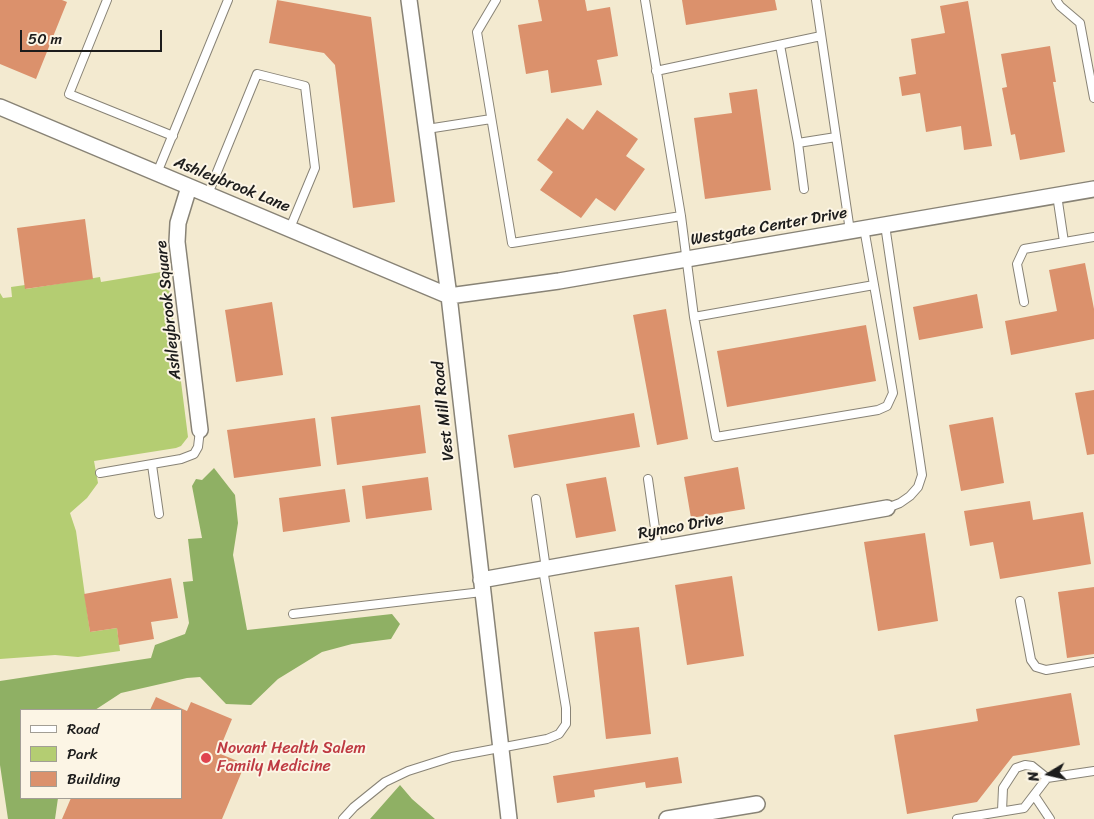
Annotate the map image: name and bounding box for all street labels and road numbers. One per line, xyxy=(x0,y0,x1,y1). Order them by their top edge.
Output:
street label: Ashleybrook Lane xyxy=(171,153,293,217)
street label: Westgate Center Drive xyxy=(689,204,849,250)
street label: Ashleybrook Square xyxy=(152,239,186,381)
street label: Vest Mill Road xyxy=(429,360,459,462)
street label: Rymco Drive xyxy=(637,510,725,544)

